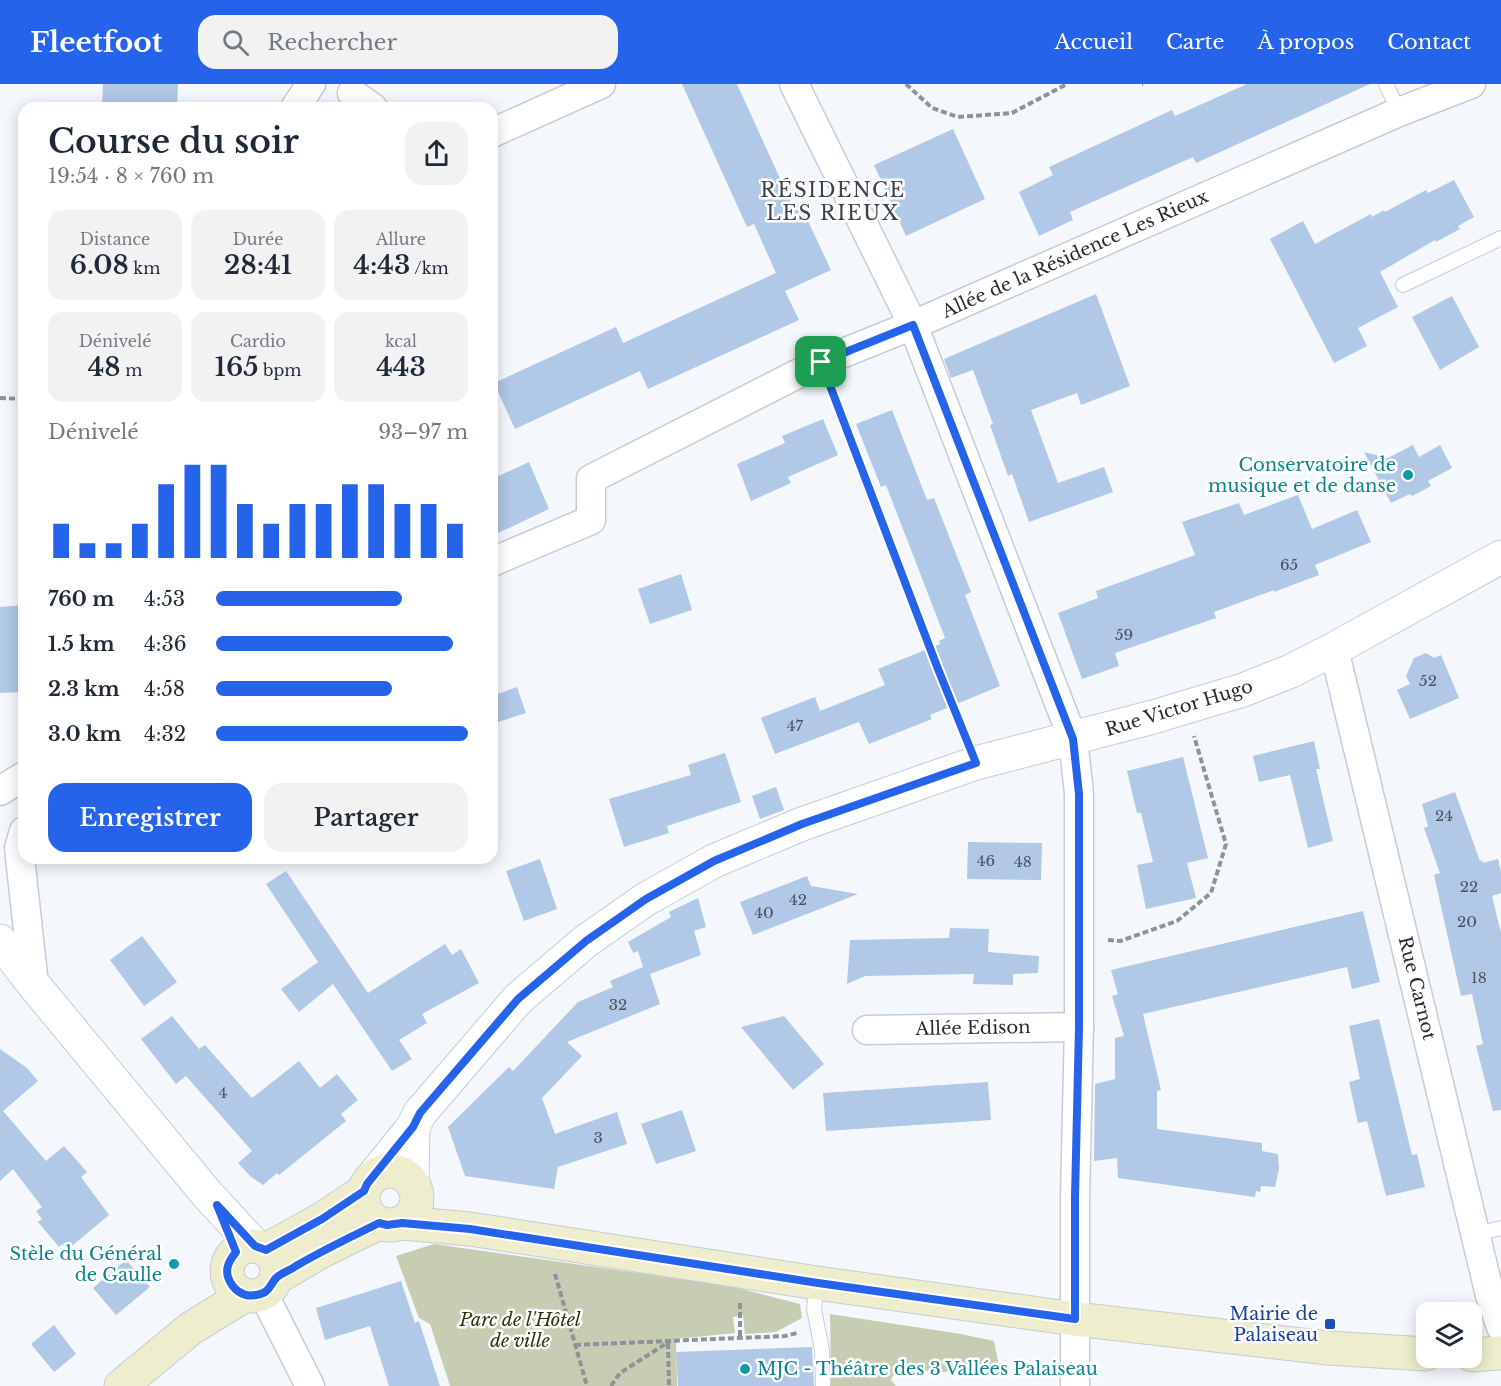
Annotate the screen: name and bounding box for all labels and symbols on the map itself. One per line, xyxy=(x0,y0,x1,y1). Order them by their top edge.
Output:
district label: RÉSIDENCE LES RIEUX xyxy=(760,177,906,225)
street label: Allée de la Résidence Les Rieux xyxy=(938,185,1211,323)
pin xyxy=(795,336,846,387)
place label: Conservatoire de musique et de danse xyxy=(1208,454,1396,497)
marker: Conservatoire de musique et de danse xyxy=(1401,468,1415,482)
house number: 65 xyxy=(1280,555,1298,574)
house number: 59 xyxy=(1115,625,1133,644)
house number: 52 xyxy=(1419,671,1437,690)
street label: Rue Victor Hugo xyxy=(1102,675,1256,741)
house number: 47 xyxy=(787,716,804,735)
house number: 24 xyxy=(1435,806,1453,825)
house number: 46 xyxy=(977,851,995,870)
house number: 48 xyxy=(1014,852,1032,871)
house number: 22 xyxy=(1460,877,1478,896)
house number: 42 xyxy=(789,890,807,909)
house number: 40 xyxy=(754,903,774,922)
house number: 20 xyxy=(1457,912,1477,931)
street label: Rue Carnot xyxy=(1394,934,1441,1042)
house number: 18 xyxy=(1471,968,1487,987)
house number: 32 xyxy=(609,995,627,1014)
street label: Allée Edison xyxy=(914,1016,1031,1040)
house number: 4 xyxy=(219,1083,227,1102)
house number: 3 xyxy=(593,1128,603,1147)
place label: Stèle du Général de Gaulle xyxy=(10,1243,162,1286)
marker: Stèle du Général de Gaulle xyxy=(167,1257,181,1271)
place label: Mairie de Palaiseau xyxy=(1230,1303,1318,1346)
park label: Parc de l'Hôtel de ville xyxy=(458,1309,581,1352)
marker: Mairie de Palaiseau xyxy=(1323,1317,1337,1331)
place label: MJC - Théâtre des 3 Vallées Palaiseau xyxy=(757,1358,1098,1380)
marker: MJC - Théâtre des 3 Vallées Palaiseau xyxy=(738,1362,752,1376)

